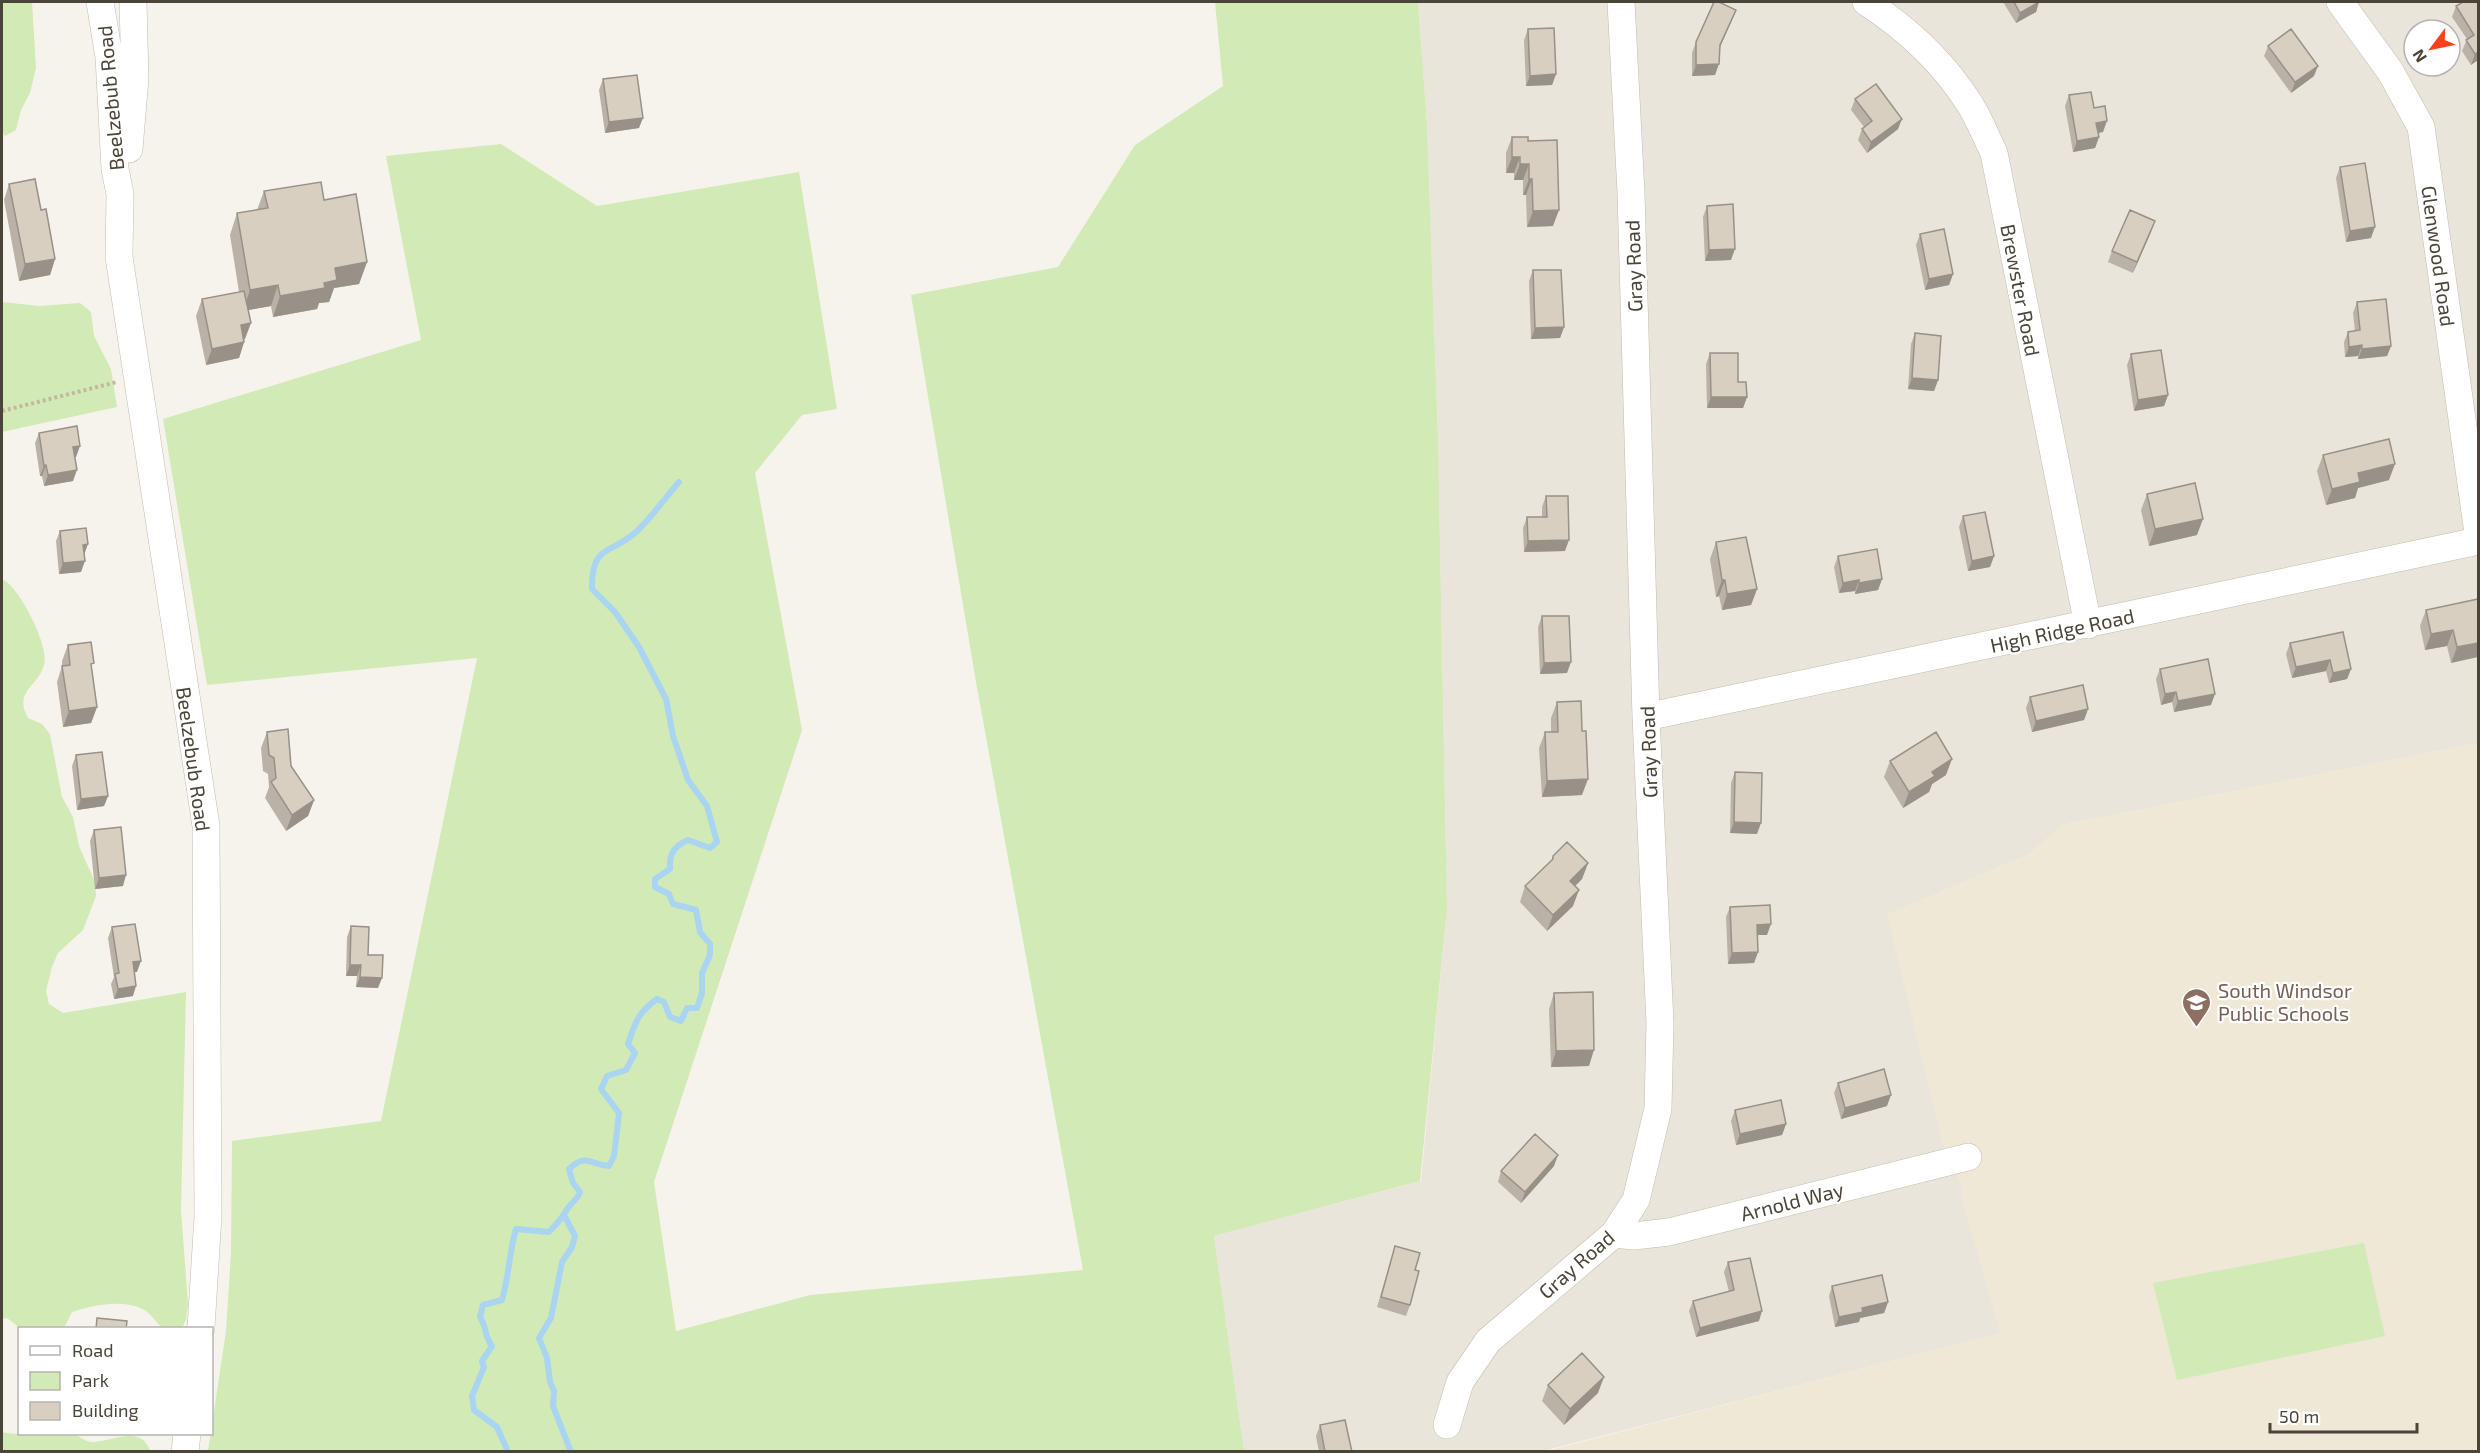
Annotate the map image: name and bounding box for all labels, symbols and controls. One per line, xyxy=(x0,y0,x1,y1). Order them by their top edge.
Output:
north arrow xyxy=(2402,18,2462,78)
street label: Beelzebub Road xyxy=(92,24,128,172)
text: N xyxy=(2408,46,2430,66)
street label: Glenwood Road xyxy=(2417,184,2461,328)
street label: Gray Road xyxy=(1619,219,1647,313)
street label: Brewster Road xyxy=(1996,222,2046,358)
street label: High Ridge Road xyxy=(1988,603,2136,657)
street label: Beelzebub Road xyxy=(172,685,216,833)
street label: Gray Road xyxy=(1634,705,1662,799)
place label: South Windsor Public Schools xyxy=(2218,978,2352,1025)
school or university icon: South Windsor Public Schools xyxy=(2181,986,2213,1028)
street label: Arnold Way xyxy=(1738,1177,1846,1225)
street label: Gray Road xyxy=(1533,1225,1619,1303)
legend xyxy=(18,1327,213,1435)
text: Road xyxy=(72,1339,113,1361)
text: Park xyxy=(72,1369,109,1391)
scale bar xyxy=(2270,1396,2417,1434)
text: Building xyxy=(72,1399,139,1421)
text: 50 m xyxy=(2279,1405,2319,1427)

